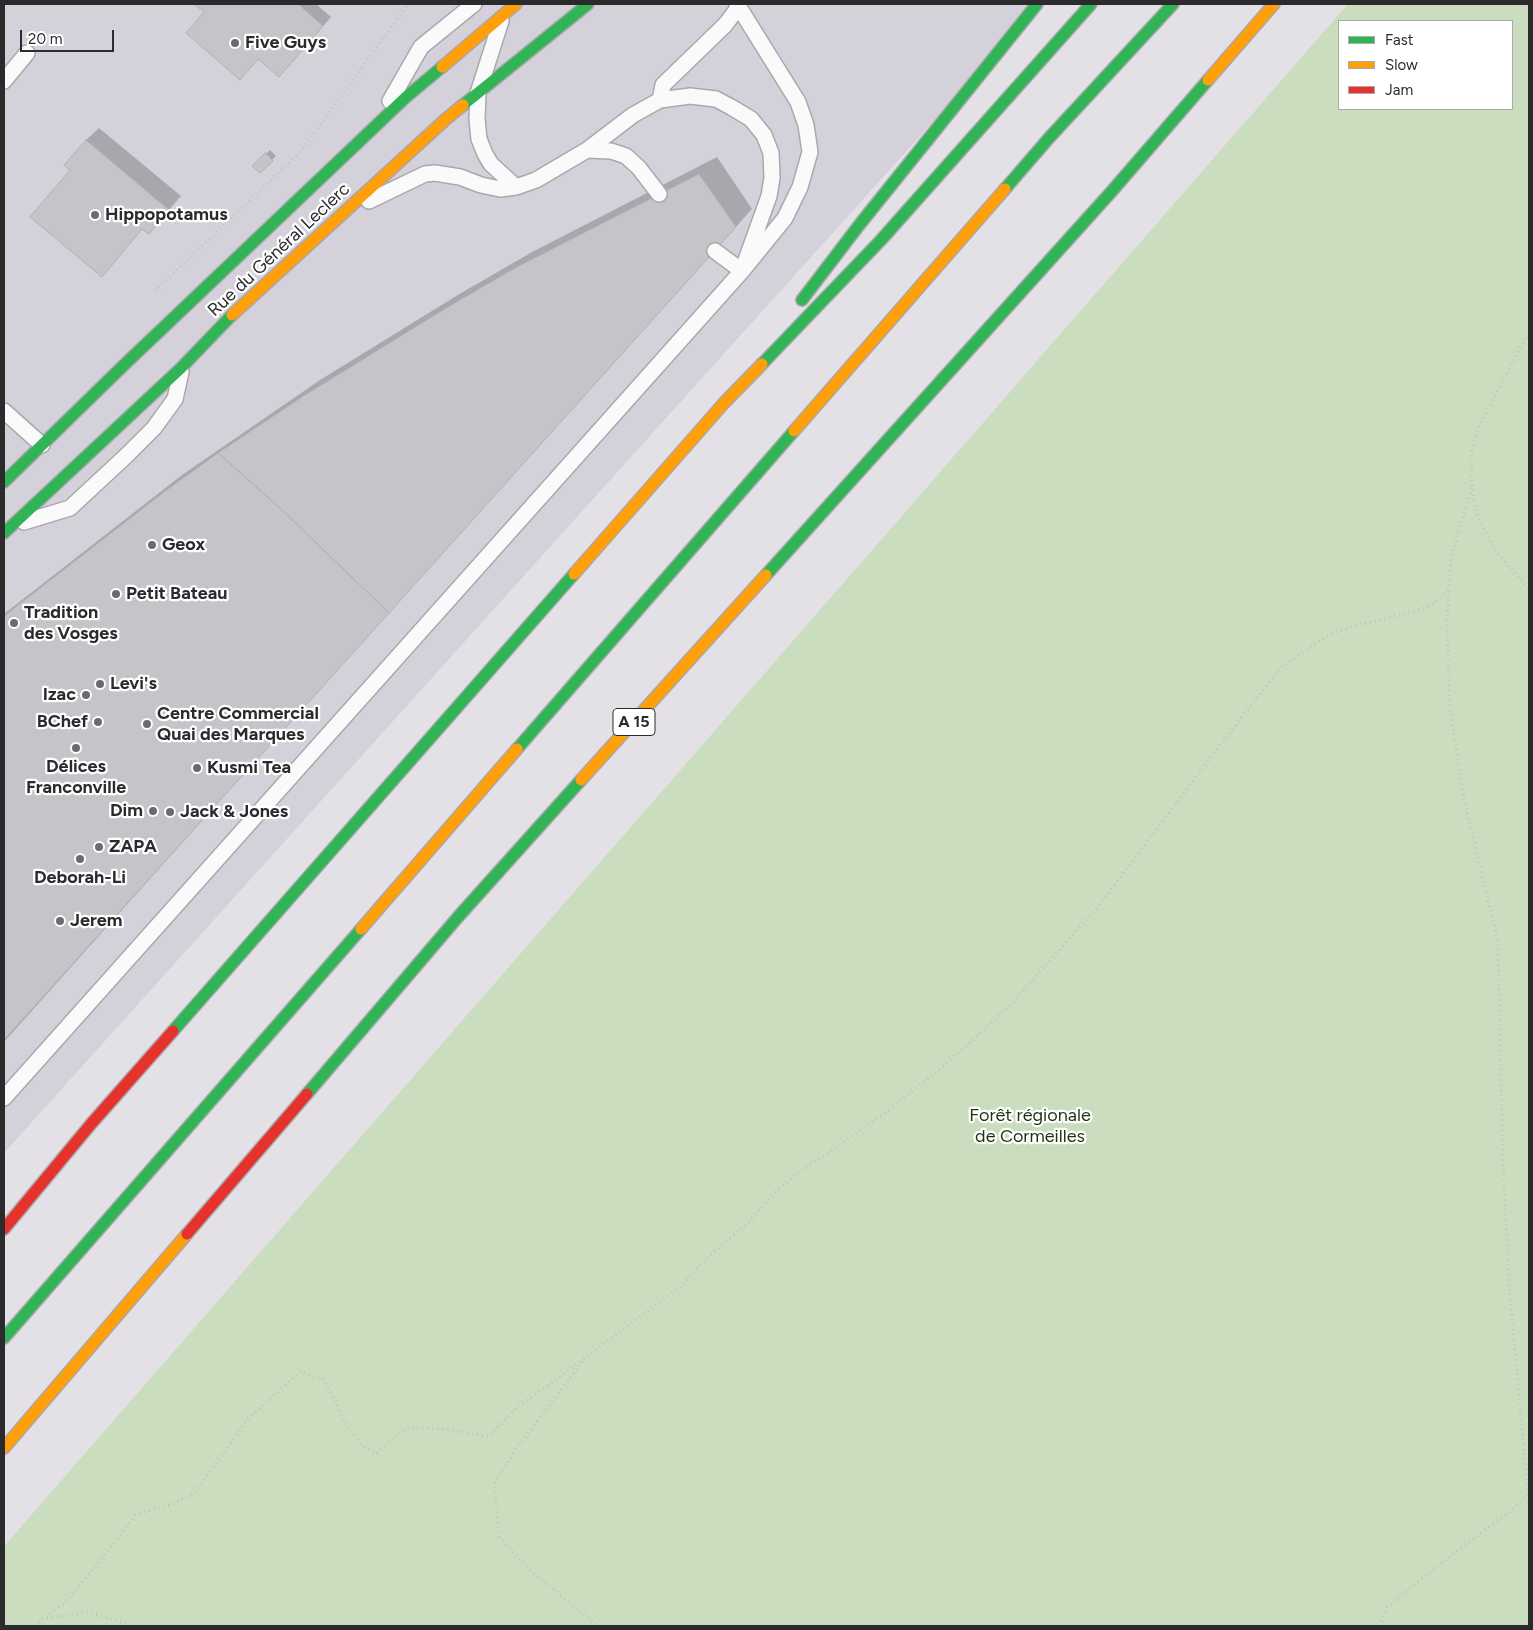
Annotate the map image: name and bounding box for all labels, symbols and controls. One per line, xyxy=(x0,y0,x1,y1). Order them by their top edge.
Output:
scale bar xyxy=(22,20,116,52)
legend xyxy=(1338,20,1513,110)
text: 20 m xyxy=(28,30,62,48)
text: Fast xyxy=(1385,31,1413,49)
place label: Five Guys xyxy=(245,32,326,54)
marker: Five Guys xyxy=(229,37,241,49)
text: Slow xyxy=(1385,56,1418,74)
text: Jam xyxy=(1385,81,1413,99)
street label: Rue du Général Leclerc xyxy=(204,179,354,321)
place label: Hippopotamus xyxy=(105,204,228,226)
marker: Hippopotamus xyxy=(89,209,101,221)
place label: Geox xyxy=(162,534,205,556)
marker: Geox xyxy=(146,539,158,551)
place label: Petit Bateau xyxy=(126,583,228,605)
marker: Petit Bateau xyxy=(110,588,122,600)
place label: Tradition des Vosges xyxy=(24,602,118,644)
marker: Tradition des Vosges xyxy=(8,617,20,629)
place label: Levi's xyxy=(110,673,157,695)
marker: Levi's xyxy=(94,678,106,690)
place label: Izac xyxy=(43,684,76,706)
marker: Izac xyxy=(80,689,92,701)
place label: Centre Commercial Quai des Marques xyxy=(157,703,319,746)
road number: A 15 xyxy=(613,709,655,736)
place label: BChef xyxy=(37,711,88,733)
marker: BChef xyxy=(92,716,104,728)
marker: Centre Commercial Quai des Marques xyxy=(141,718,153,730)
marker: Délices Franconville xyxy=(70,742,82,754)
place label: Délices Franconville xyxy=(26,756,126,799)
place label: Kusmi Tea xyxy=(207,757,291,779)
marker: Kusmi Tea xyxy=(191,762,203,774)
place label: Dim xyxy=(110,800,143,822)
place label: Jack & Jones xyxy=(180,801,288,823)
marker: Dim xyxy=(147,805,159,817)
marker: Jack & Jones xyxy=(164,806,176,818)
place label: ZAPA xyxy=(109,836,157,858)
marker: ZAPA xyxy=(93,841,105,853)
marker: Deborah-Li xyxy=(74,853,86,865)
place label: Deborah-Li xyxy=(34,867,126,889)
place label: Jerem xyxy=(70,910,122,932)
marker: Jerem xyxy=(54,915,66,927)
park label: Forêt régionale de Cormeilles xyxy=(969,1105,1091,1148)

